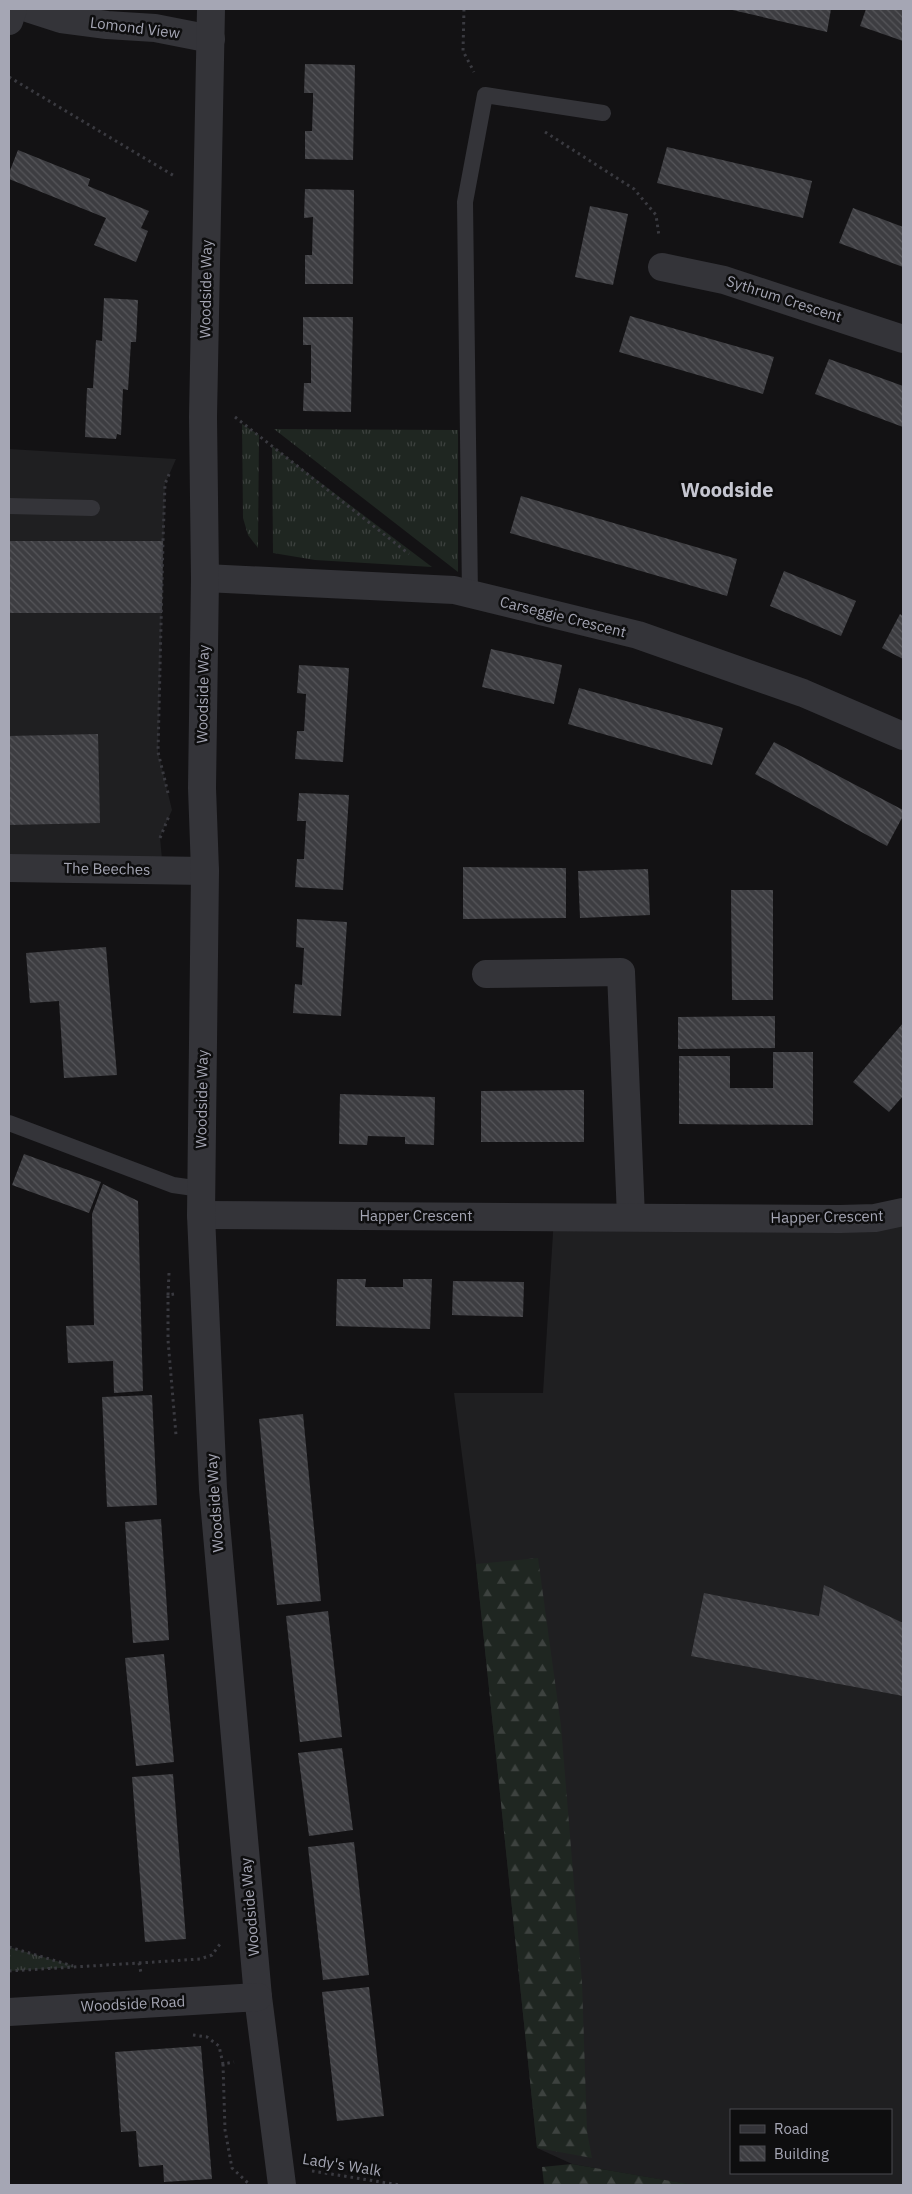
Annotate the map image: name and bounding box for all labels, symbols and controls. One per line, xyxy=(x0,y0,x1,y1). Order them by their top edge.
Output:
street label: Lomond View xyxy=(89,13,182,43)
street label: Woodside Way xyxy=(195,239,216,339)
street label: Sythrum Crescent xyxy=(724,271,844,326)
district label: Woodside xyxy=(681,476,773,503)
street label: Carseggie Crescent xyxy=(498,592,628,641)
street label: Woodside Way xyxy=(192,644,213,744)
street label: The Beeches xyxy=(63,858,151,879)
street label: Woodside Way xyxy=(191,1049,212,1149)
street label: Happer Crescent xyxy=(359,1206,473,1225)
street label: Happer Crescent xyxy=(770,1206,884,1227)
street label: Woodside Way xyxy=(202,1453,227,1553)
street label: Woodside Way xyxy=(236,1856,263,1957)
street label: Woodside Road xyxy=(80,1991,186,2016)
legend xyxy=(730,2109,892,2174)
text: Road xyxy=(774,2119,809,2138)
text: Building xyxy=(774,2144,829,2163)
street label: Lady's Walk xyxy=(301,2149,383,2180)

